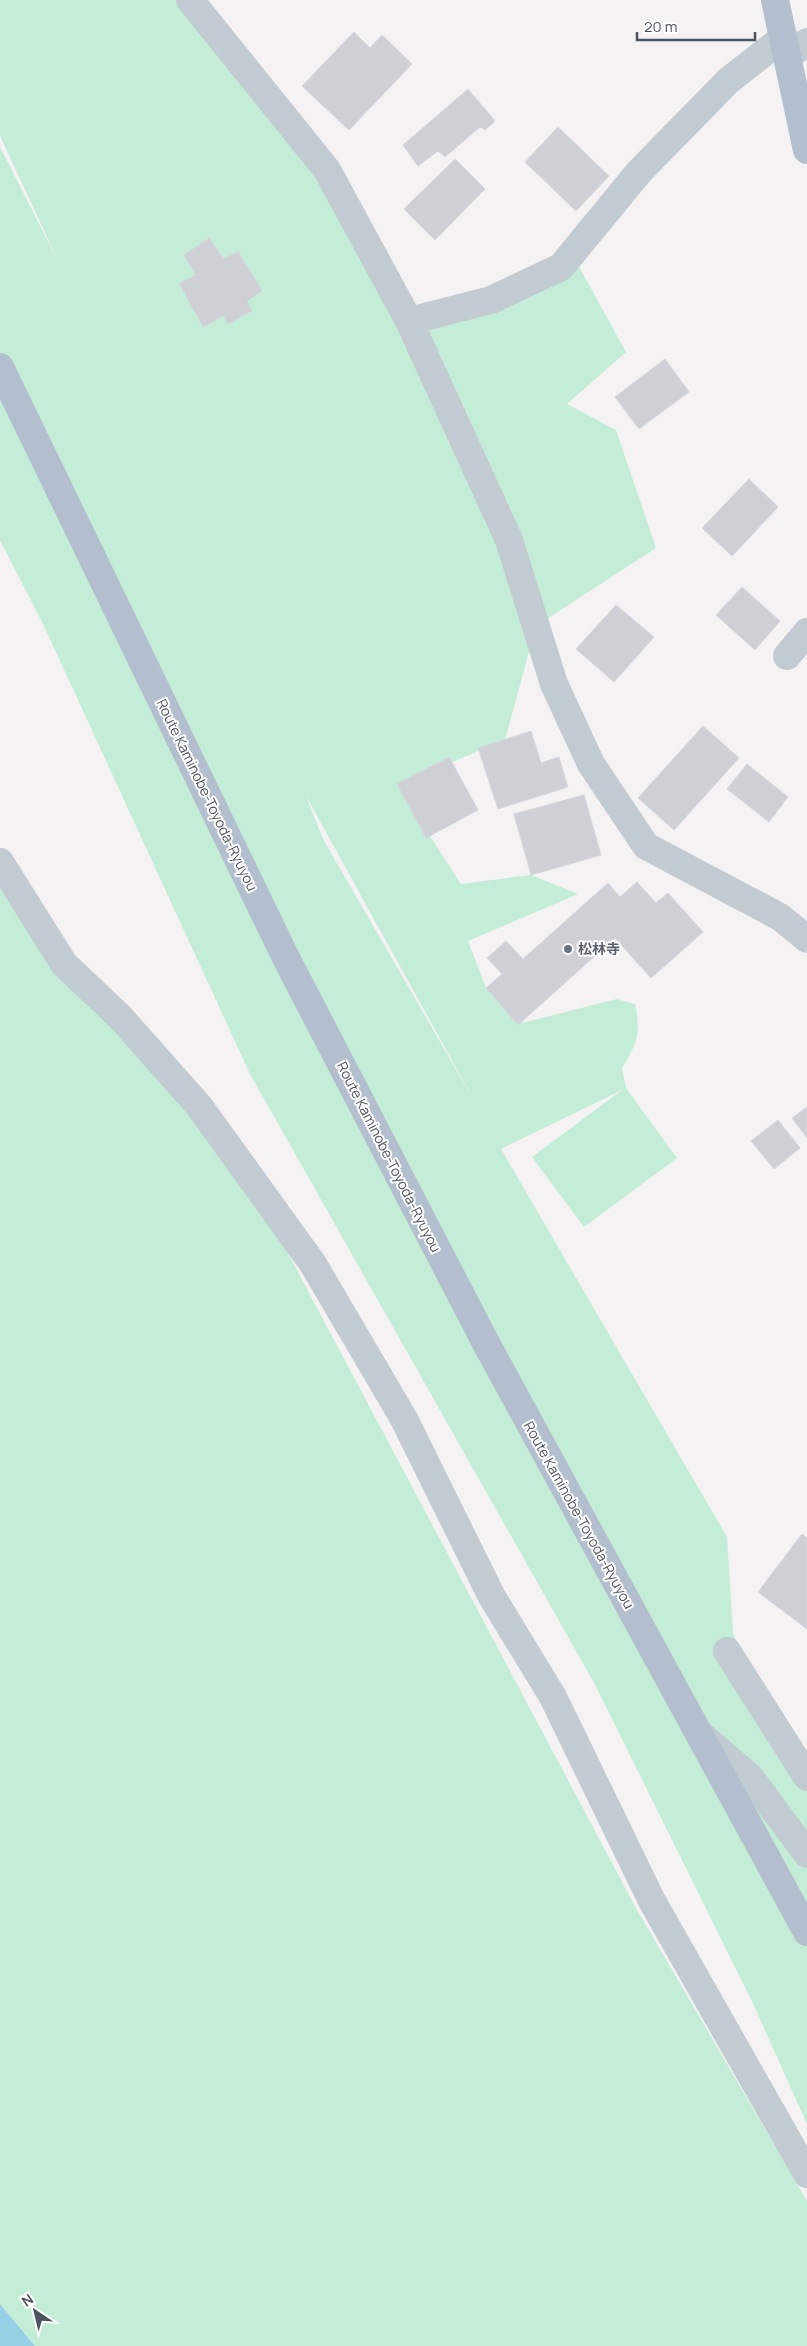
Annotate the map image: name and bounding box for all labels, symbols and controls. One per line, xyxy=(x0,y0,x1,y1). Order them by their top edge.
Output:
scale bar xyxy=(637,10,754,42)
text: 20 m xyxy=(644,16,677,37)
street label: Route Kaminobe-Toyoda-Ryuyou xyxy=(153,696,262,894)
place label: 松林寺 xyxy=(578,939,620,958)
marker: 松林寺 xyxy=(562,943,574,955)
street label: Route Kaminobe-Toyoda-Ryuyou xyxy=(333,1058,446,1255)
street label: Route Kaminobe-Toyoda-Ryuyou xyxy=(520,1418,639,1612)
north arrow xyxy=(10,2286,60,2336)
text: N xyxy=(18,2289,37,2311)

